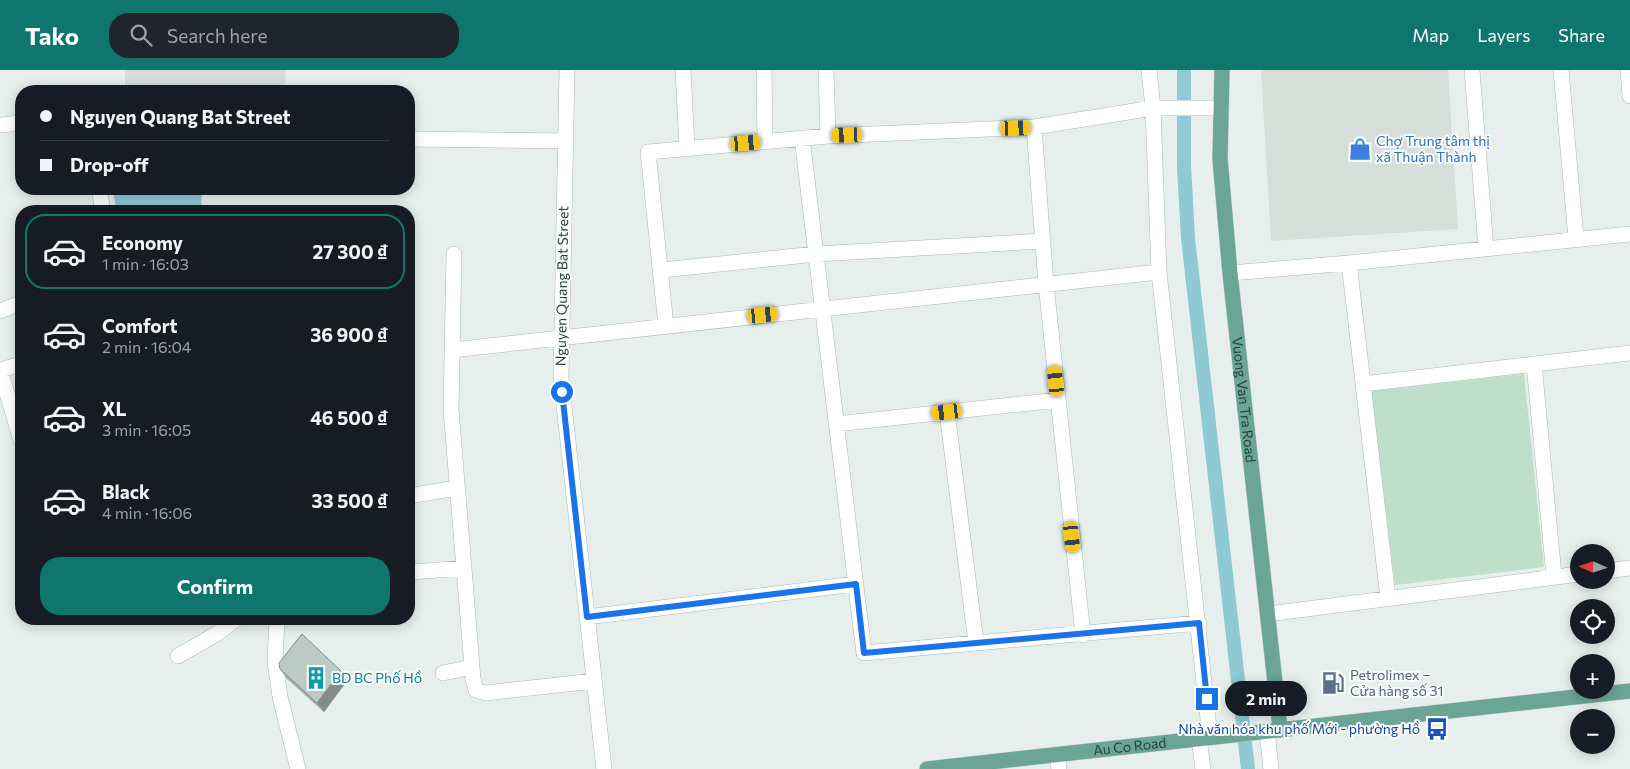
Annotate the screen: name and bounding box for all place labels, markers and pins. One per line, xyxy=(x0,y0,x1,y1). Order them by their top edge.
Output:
place label: Chợ Trung tâm thị xã Thuận Thành xyxy=(1376,132,1490,165)
shop icon: Chợ Trung tâm thị xã Thuận Thành xyxy=(1347,136,1373,162)
building icon: BD BC Phố Hồ xyxy=(303,665,329,691)
place label: Petrolimex – Cửa hàng số 31 xyxy=(1350,666,1443,699)
place label: BD BC Phố Hồ xyxy=(332,669,422,686)
fuel station icon: Petrolimex – Cửa hàng số 31 xyxy=(1320,670,1346,696)
bus stop icon: Nhà văn hóa khu phố Mới - phường Hồ xyxy=(1424,716,1450,742)
place label: Nhà văn hóa khu phố Mới - phường Hồ xyxy=(1178,720,1420,737)

